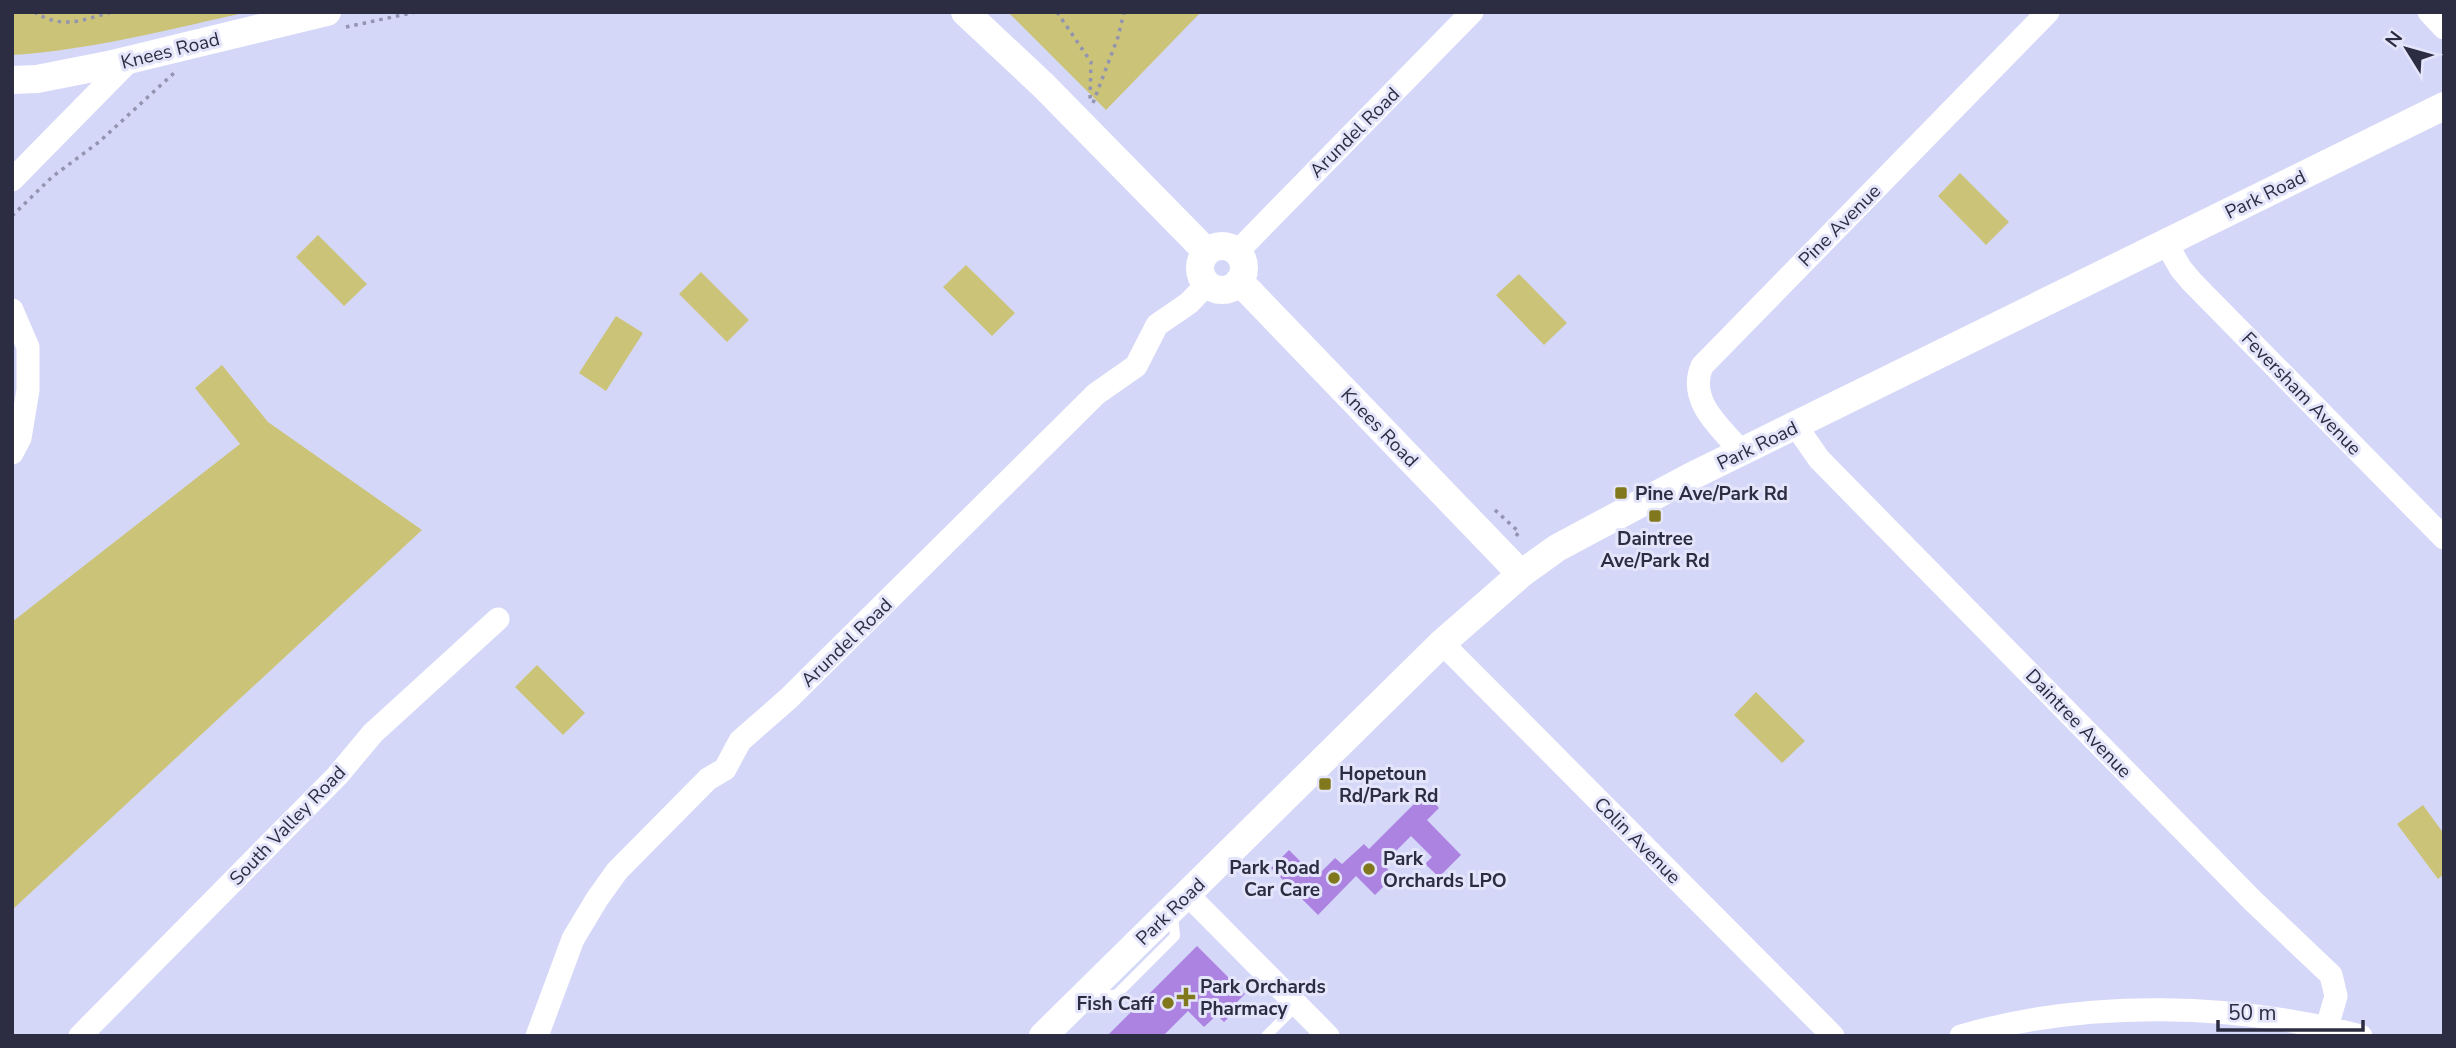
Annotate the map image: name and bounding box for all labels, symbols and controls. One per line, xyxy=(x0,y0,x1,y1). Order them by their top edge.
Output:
north arrow xyxy=(2372,14,2442,84)
street label: Knees Road xyxy=(118,26,222,76)
text: N xyxy=(2380,26,2409,53)
street label: Arundel Road xyxy=(1304,82,1406,184)
street label: Park Road xyxy=(2221,164,2310,226)
street label: Pine Avenue xyxy=(1793,179,1887,273)
street label: Feversham Avenue xyxy=(2236,326,2367,461)
street label: Knees Road xyxy=(1335,382,1424,473)
street label: Park Road xyxy=(1713,415,1802,477)
place label: Pine Ave/Park Rd xyxy=(1635,481,1788,507)
marker: Pine Ave/Park Rd xyxy=(1613,485,1629,501)
marker: Daintree Ave/Park Rd xyxy=(1647,508,1663,524)
place label: Daintree Ave/Park Rd xyxy=(1600,526,1710,574)
street label: Arundel Road xyxy=(795,592,898,693)
street label: Daintree Avenue xyxy=(2019,663,2137,784)
street label: South Valley Road xyxy=(224,760,352,891)
place label: Hopetoun Rd/Park Rd xyxy=(1339,761,1438,809)
marker: Hopetoun Rd/Park Rd xyxy=(1317,776,1333,792)
street label: Colin Avenue xyxy=(1588,792,1686,890)
place label: Park Orchards LPO xyxy=(1383,846,1507,894)
place label: Park Road Car Care xyxy=(1229,855,1320,903)
marker: Park Orchards LPO xyxy=(1361,861,1377,877)
marker: Park Road Car Care xyxy=(1326,870,1342,886)
street label: Park Road xyxy=(1130,872,1211,951)
place label: Park Orchards Pharmacy xyxy=(1200,974,1326,1022)
scale bar xyxy=(2218,988,2363,1032)
marker: Park Orchards Pharmacy xyxy=(1178,989,1194,1005)
place label: Fish Caff xyxy=(1077,991,1155,1017)
marker: Fish Caff xyxy=(1160,995,1176,1011)
text: 50 m xyxy=(2228,999,2277,1027)

